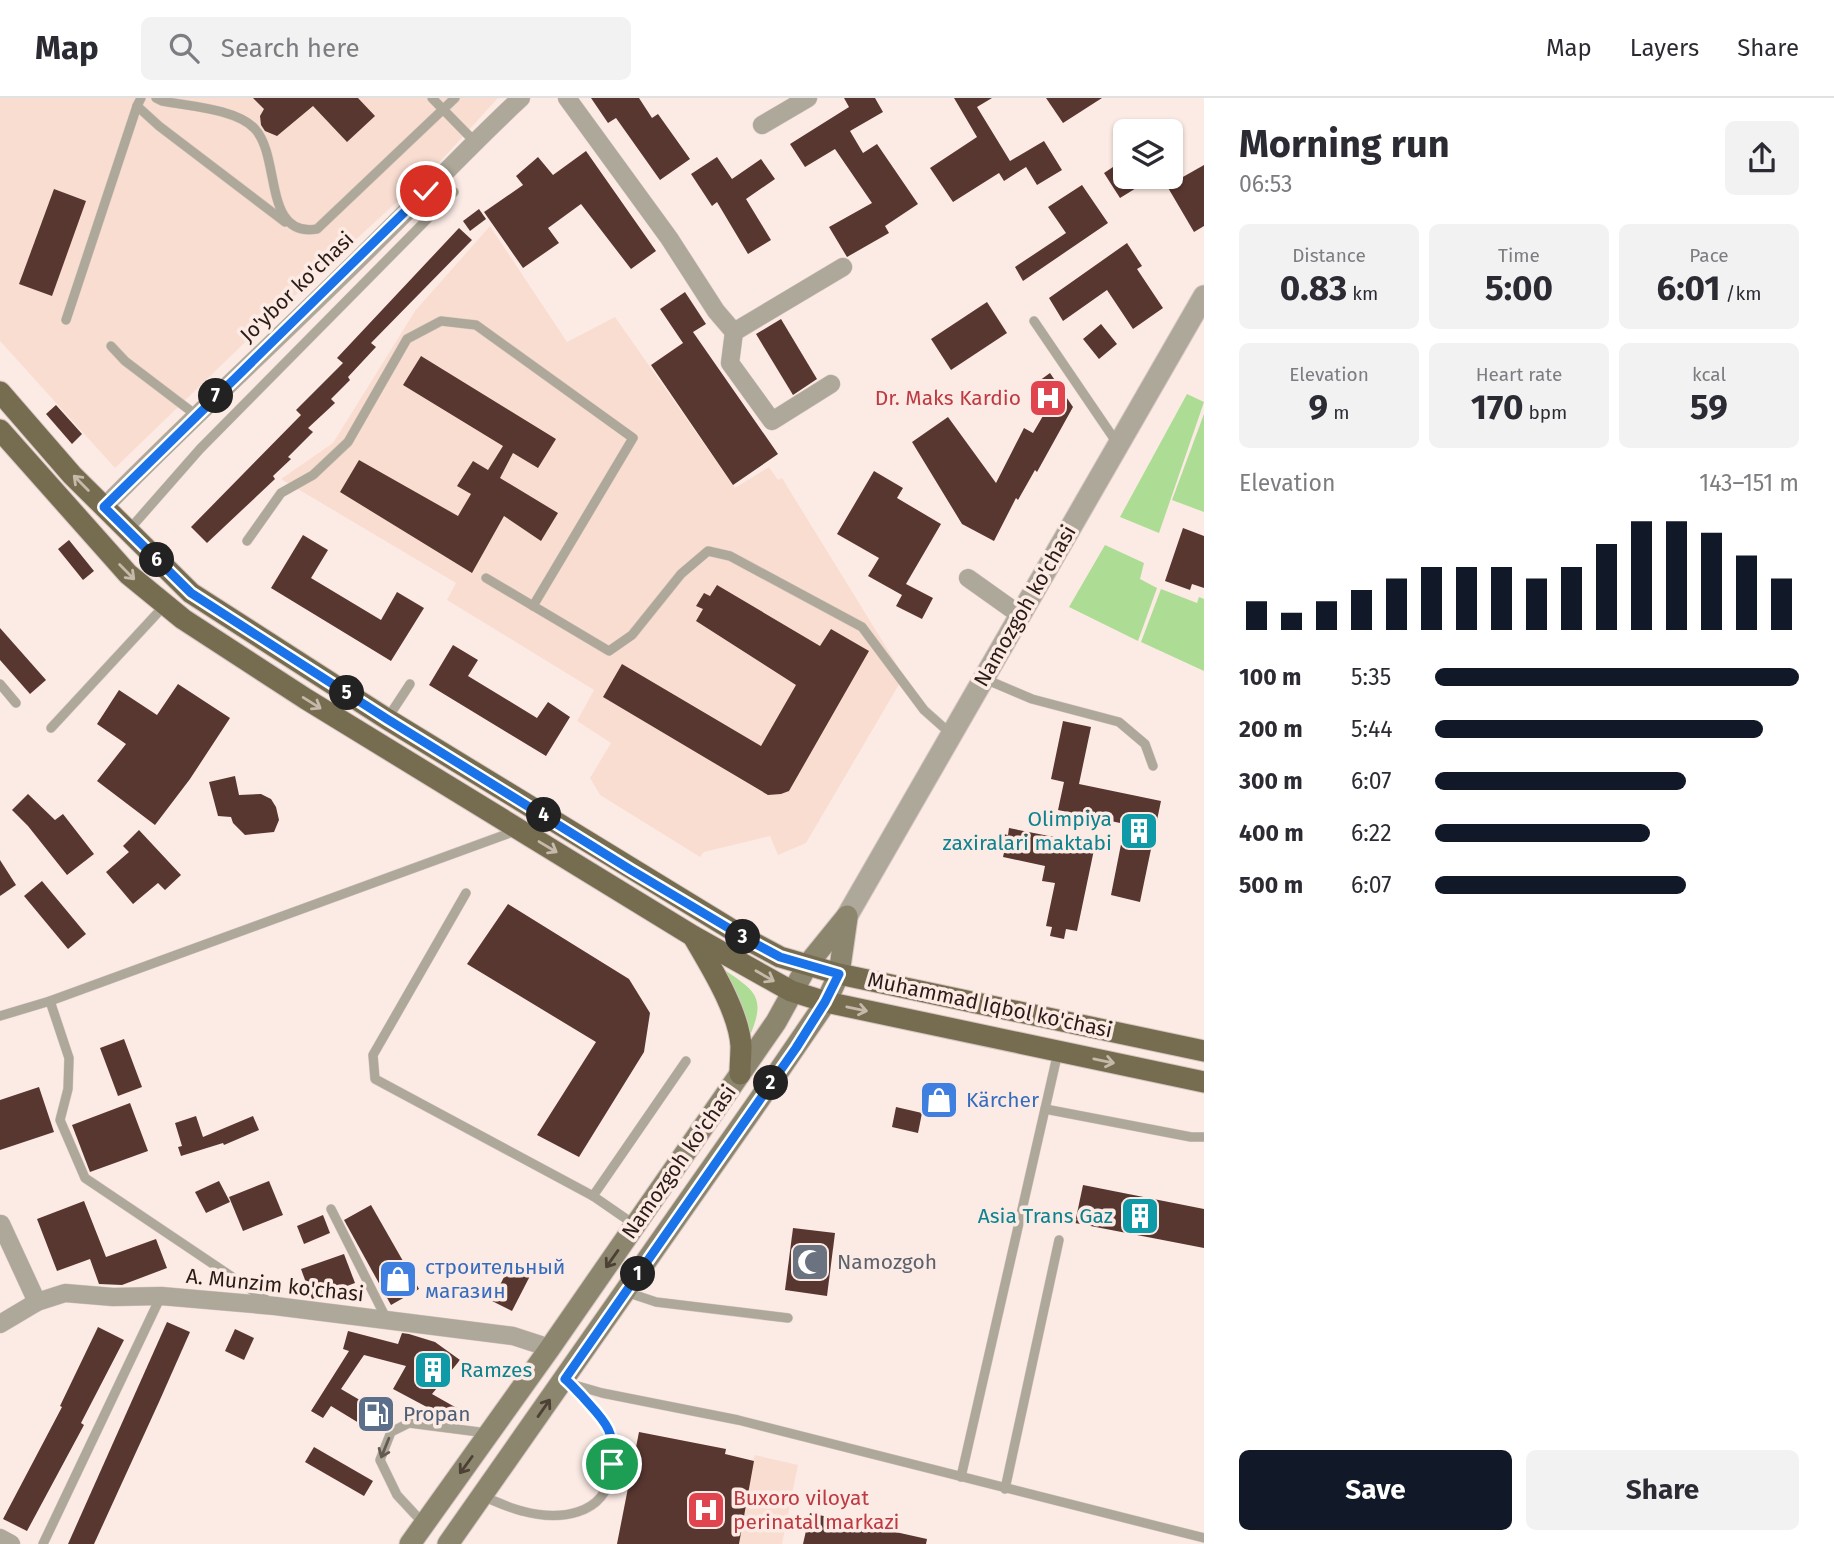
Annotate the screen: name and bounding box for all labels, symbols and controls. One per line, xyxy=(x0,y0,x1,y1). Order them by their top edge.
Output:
search box xyxy=(141,17,631,80)
text: Map xyxy=(35,28,99,68)
icon: search xyxy=(165,29,203,67)
text: Search here xyxy=(221,33,360,64)
text: Map xyxy=(1546,34,1592,62)
text: Layers xyxy=(1630,34,1699,62)
text: Share xyxy=(1737,34,1799,62)
map controls xyxy=(1113,119,1183,189)
button: layers xyxy=(1113,119,1183,189)
text: Morning run xyxy=(1239,121,1450,167)
button: share xyxy=(1725,121,1799,195)
pin xyxy=(396,161,456,221)
text: 06:53 xyxy=(1239,170,1293,198)
icon: check xyxy=(407,172,445,210)
street label: Jo'ybor ko'chasi xyxy=(235,226,359,348)
text: Distance xyxy=(1292,244,1366,267)
text: Time xyxy=(1498,244,1540,267)
text: Pace xyxy=(1689,244,1729,267)
text: 0.83 xyxy=(1280,267,1347,309)
text: 5:00 xyxy=(1485,267,1553,309)
text: 6:01 xyxy=(1656,267,1721,309)
text: km xyxy=(1347,282,1378,305)
text: /km xyxy=(1721,282,1762,305)
text: Elevation xyxy=(1289,363,1369,386)
text: Heart rate xyxy=(1476,363,1562,386)
text: kcal xyxy=(1692,363,1726,386)
hospital icon: Dr. Maks Kardio xyxy=(1027,377,1069,419)
pin: 7 xyxy=(198,378,234,414)
text: 7 xyxy=(211,384,220,407)
place label: Dr. Maks Kardio xyxy=(875,385,1021,411)
text: 9 xyxy=(1309,386,1328,428)
text: 170 xyxy=(1471,386,1523,428)
text: 59 xyxy=(1690,386,1728,428)
text: m xyxy=(1328,401,1349,424)
text: bpm xyxy=(1523,401,1567,424)
text: Elevation xyxy=(1239,469,1335,497)
text: 143–151 m xyxy=(1699,469,1799,497)
one-way arrow xyxy=(72,475,89,492)
street label: Namozgoh ko'chasi xyxy=(968,521,1082,691)
pin: 6 xyxy=(140,542,174,578)
text: 6 xyxy=(151,548,162,571)
one-way arrow xyxy=(119,563,136,580)
text: 100 m xyxy=(1239,663,1301,691)
text: 5:35 xyxy=(1351,663,1391,691)
pin: 5 xyxy=(330,676,364,710)
text: 5 xyxy=(341,681,352,704)
one-way arrow xyxy=(302,697,322,711)
text: 200 m xyxy=(1239,715,1303,743)
text: 5:44 xyxy=(1351,715,1392,743)
text: 300 m xyxy=(1239,767,1303,795)
text: 6:07 xyxy=(1351,767,1391,795)
pin: 4 xyxy=(526,798,562,832)
text: 4 xyxy=(538,803,549,826)
place label: Olimpiya zaxiralari maktabi xyxy=(943,806,1112,856)
building icon: Olimpiya zaxiralari maktabi xyxy=(1118,810,1160,852)
text: 400 m xyxy=(1239,819,1304,847)
text: 6:22 xyxy=(1351,819,1392,847)
one-way arrow xyxy=(538,840,558,854)
text: 500 m xyxy=(1239,871,1303,899)
text: 6:07 xyxy=(1351,871,1391,899)
pin: 3 xyxy=(726,920,760,954)
text: 3 xyxy=(738,925,747,948)
street label: Muhammad Iqbol ko'chasi xyxy=(865,966,1115,1044)
one-way arrow xyxy=(754,969,774,983)
one-way arrow xyxy=(845,1002,868,1016)
one-way arrow xyxy=(1092,1054,1115,1068)
pin: 2 xyxy=(754,1066,788,1100)
text: 2 xyxy=(766,1071,775,1094)
shop icon: Kärcher xyxy=(918,1079,960,1121)
street label: Namozgoh ko'chasi xyxy=(616,1080,742,1244)
place label: Kärcher xyxy=(966,1087,1039,1113)
building icon: Asia Trans Gaz xyxy=(1119,1195,1161,1237)
place label: Asia Trans Gaz xyxy=(978,1203,1113,1229)
mosque icon: Namozgoh xyxy=(789,1241,831,1283)
one-way arrow xyxy=(605,1249,619,1268)
place label: Namozgoh xyxy=(837,1249,937,1275)
place label: строительный магазин xyxy=(425,1254,565,1304)
pin: 1 xyxy=(620,1256,656,1292)
shop icon: строительный магазин xyxy=(377,1258,419,1300)
text: 1 xyxy=(633,1262,642,1285)
street label: A. Munzim ko'chasi xyxy=(185,1263,365,1307)
building icon: Ramzes xyxy=(412,1349,454,1391)
place label: Ramzes xyxy=(460,1357,532,1383)
fuel station icon: Propan xyxy=(355,1393,397,1435)
one-way arrow xyxy=(537,1399,551,1418)
place label: Propan xyxy=(403,1401,471,1427)
pin xyxy=(582,1434,642,1494)
one-way arrow xyxy=(377,1436,390,1458)
icon: arrive xyxy=(593,1445,631,1483)
button: Save xyxy=(1239,1450,1512,1530)
button: Share xyxy=(1526,1450,1799,1530)
one-way arrow xyxy=(459,1455,473,1474)
place label: Buxoro viloyat perinatal markazi xyxy=(733,1485,900,1535)
hospital icon: Buxoro viloyat perinatal markazi xyxy=(685,1489,727,1531)

